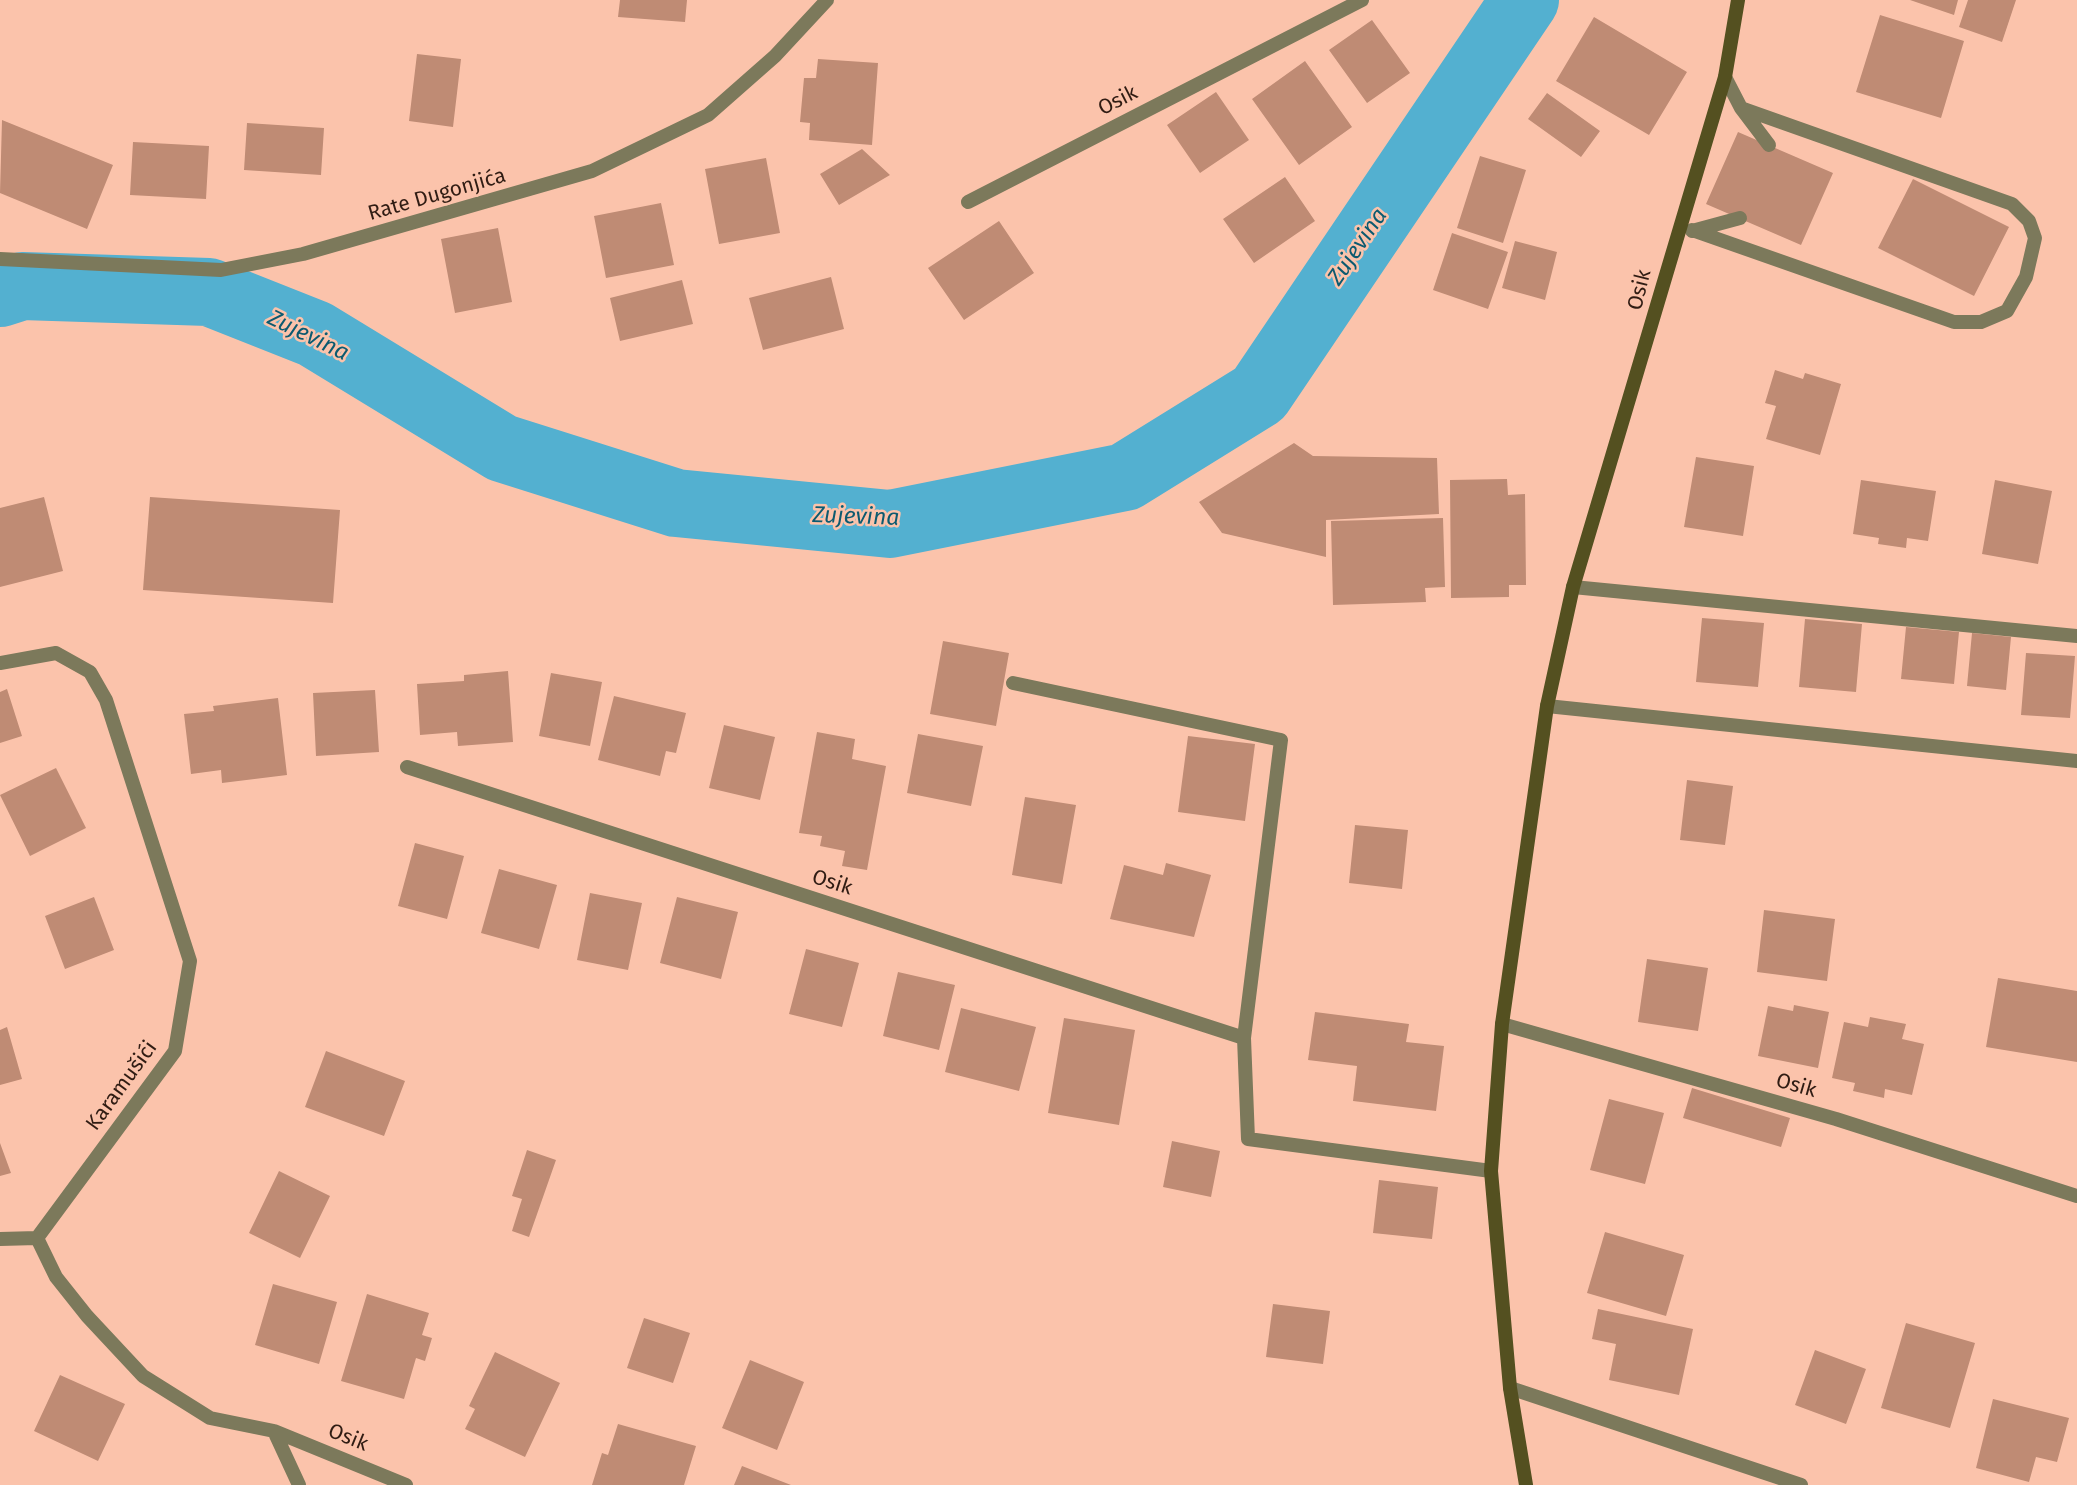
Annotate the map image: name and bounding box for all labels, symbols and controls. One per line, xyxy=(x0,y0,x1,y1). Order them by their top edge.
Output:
street label: Osik xyxy=(1094,80,1142,122)
street label: Rate Dugonjića xyxy=(365,163,509,227)
water label: Zujevina xyxy=(1322,203,1394,291)
street label: Osik xyxy=(1623,267,1657,313)
water label: Zujevina xyxy=(263,305,353,367)
water label: Zujevina xyxy=(812,502,900,532)
street label: Osik xyxy=(809,865,855,901)
street label: Karamušići xyxy=(81,1036,163,1136)
street label: Osik xyxy=(1773,1068,1819,1104)
street label: Osik xyxy=(324,1419,372,1457)

